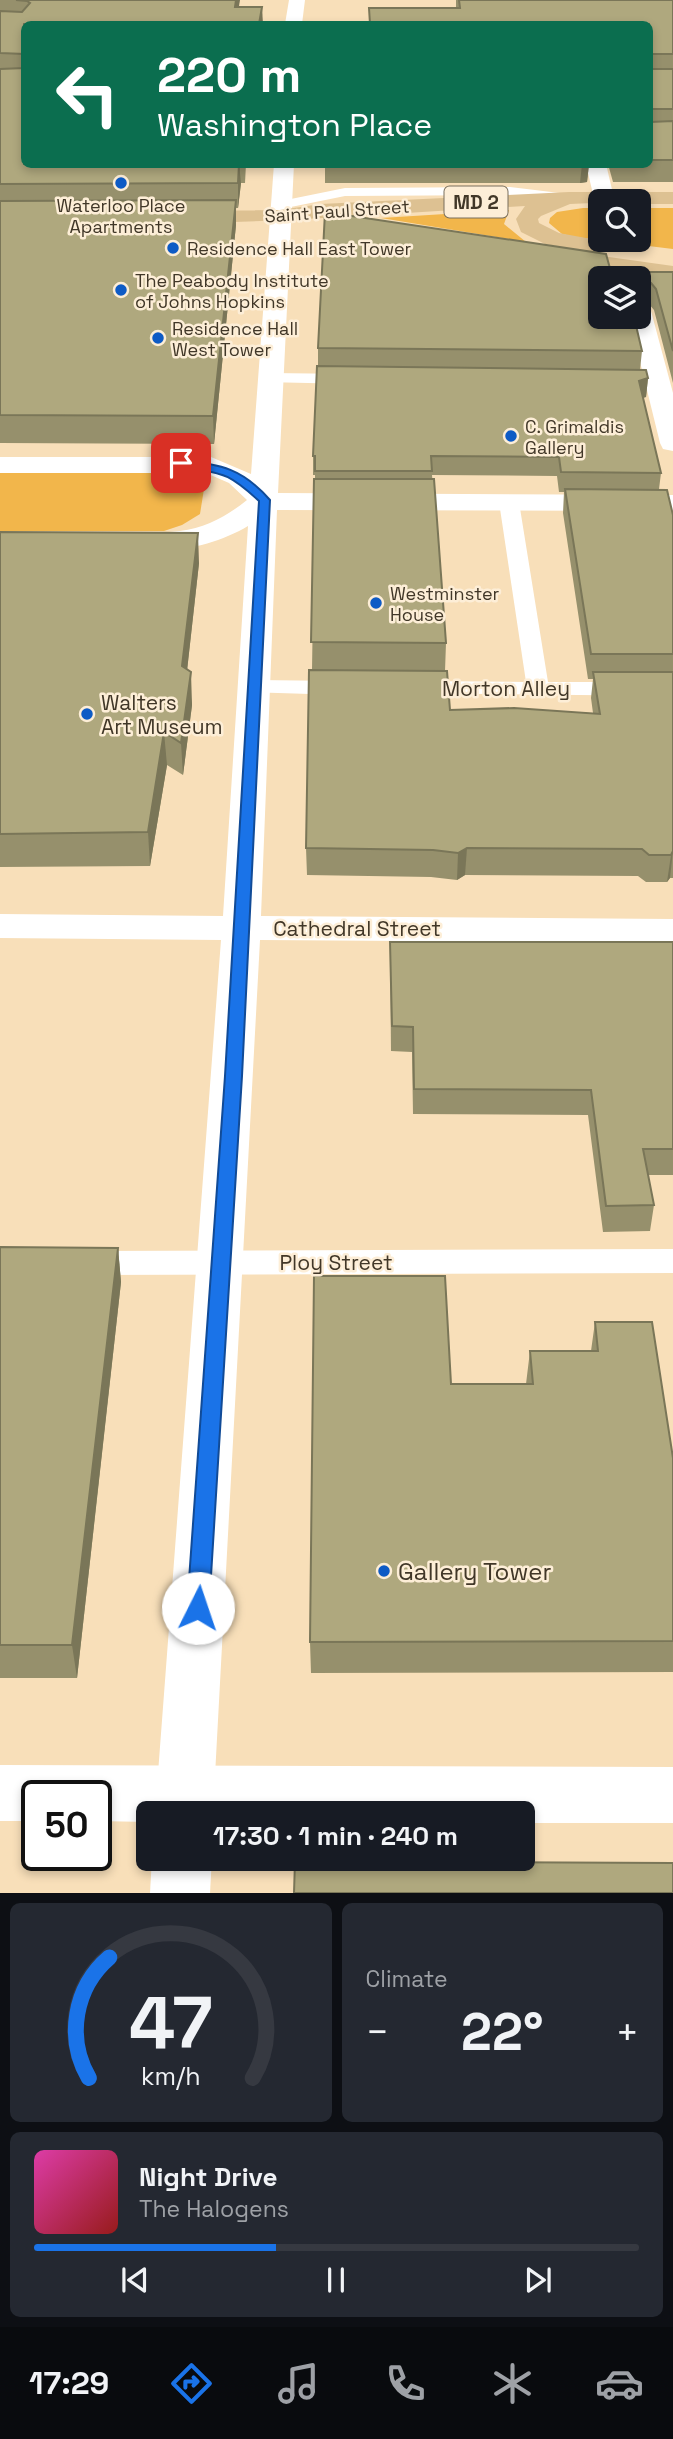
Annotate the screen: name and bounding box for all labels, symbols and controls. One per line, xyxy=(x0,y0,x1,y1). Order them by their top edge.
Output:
text: 220 m xyxy=(157,44,301,106)
icon: left xyxy=(42,49,133,140)
text: Washington Place xyxy=(157,105,432,145)
marker: Waterloo Place Apartments xyxy=(113,175,129,191)
road number: MD 2 xyxy=(444,186,508,218)
map controls xyxy=(588,189,651,329)
button: search xyxy=(588,189,651,252)
place label: Waterloo Place Apartments xyxy=(57,194,185,238)
street label: Saint Paul Street xyxy=(264,194,410,228)
place label: Residence Hall East Tower xyxy=(187,237,412,260)
marker: Residence Hall East Tower xyxy=(165,240,181,256)
button: layers xyxy=(588,266,651,329)
place label: The Peabody Institute of Johns Hopkins xyxy=(135,269,329,313)
marker: The Peabody Institute of Johns Hopkins xyxy=(113,282,129,298)
place label: Residence Hall West Tower xyxy=(172,317,298,361)
marker: Residence Hall West Tower xyxy=(150,330,166,346)
place label: C. Grimaldis Gallery xyxy=(525,415,624,459)
marker: C. Grimaldis Gallery xyxy=(503,428,519,444)
pin xyxy=(151,433,211,493)
icon: arrive xyxy=(162,444,200,482)
place label: Westminster House xyxy=(390,582,500,626)
marker: Westminster House xyxy=(368,595,384,611)
street label: Morton Alley xyxy=(442,675,570,702)
place label: Walters Art Museum xyxy=(101,689,223,740)
marker: Walters Art Museum xyxy=(79,706,95,722)
street label: Cathedral Street xyxy=(273,915,441,942)
street label: Ploy Street xyxy=(279,1249,393,1276)
place label: Gallery Tower xyxy=(398,1556,551,1587)
marker: Gallery Tower xyxy=(376,1563,392,1579)
position arrow xyxy=(161,1571,235,1645)
speed limit sign: 50 xyxy=(21,1780,112,1871)
text: 17:30 · 1 min · 240 m xyxy=(213,1819,458,1853)
text: Climate xyxy=(366,1964,448,1994)
text: 47 xyxy=(129,1977,213,2070)
text: 22° xyxy=(461,1999,543,2065)
text: − xyxy=(366,2008,389,2056)
text: + xyxy=(615,2008,639,2056)
text: km/h xyxy=(141,2060,201,2092)
text: Night Drive xyxy=(139,2160,277,2194)
text: The Halogens xyxy=(139,2194,289,2224)
icon: previous xyxy=(116,2261,154,2299)
icon: pause xyxy=(317,2261,355,2299)
icon: next xyxy=(519,2261,557,2299)
icon: directions xyxy=(167,2359,216,2408)
icon: music xyxy=(274,2359,323,2408)
icon: phone xyxy=(381,2359,430,2408)
icon: climate xyxy=(488,2359,537,2408)
icon: car xyxy=(595,2359,644,2408)
text: 17:29 xyxy=(29,2363,109,2403)

